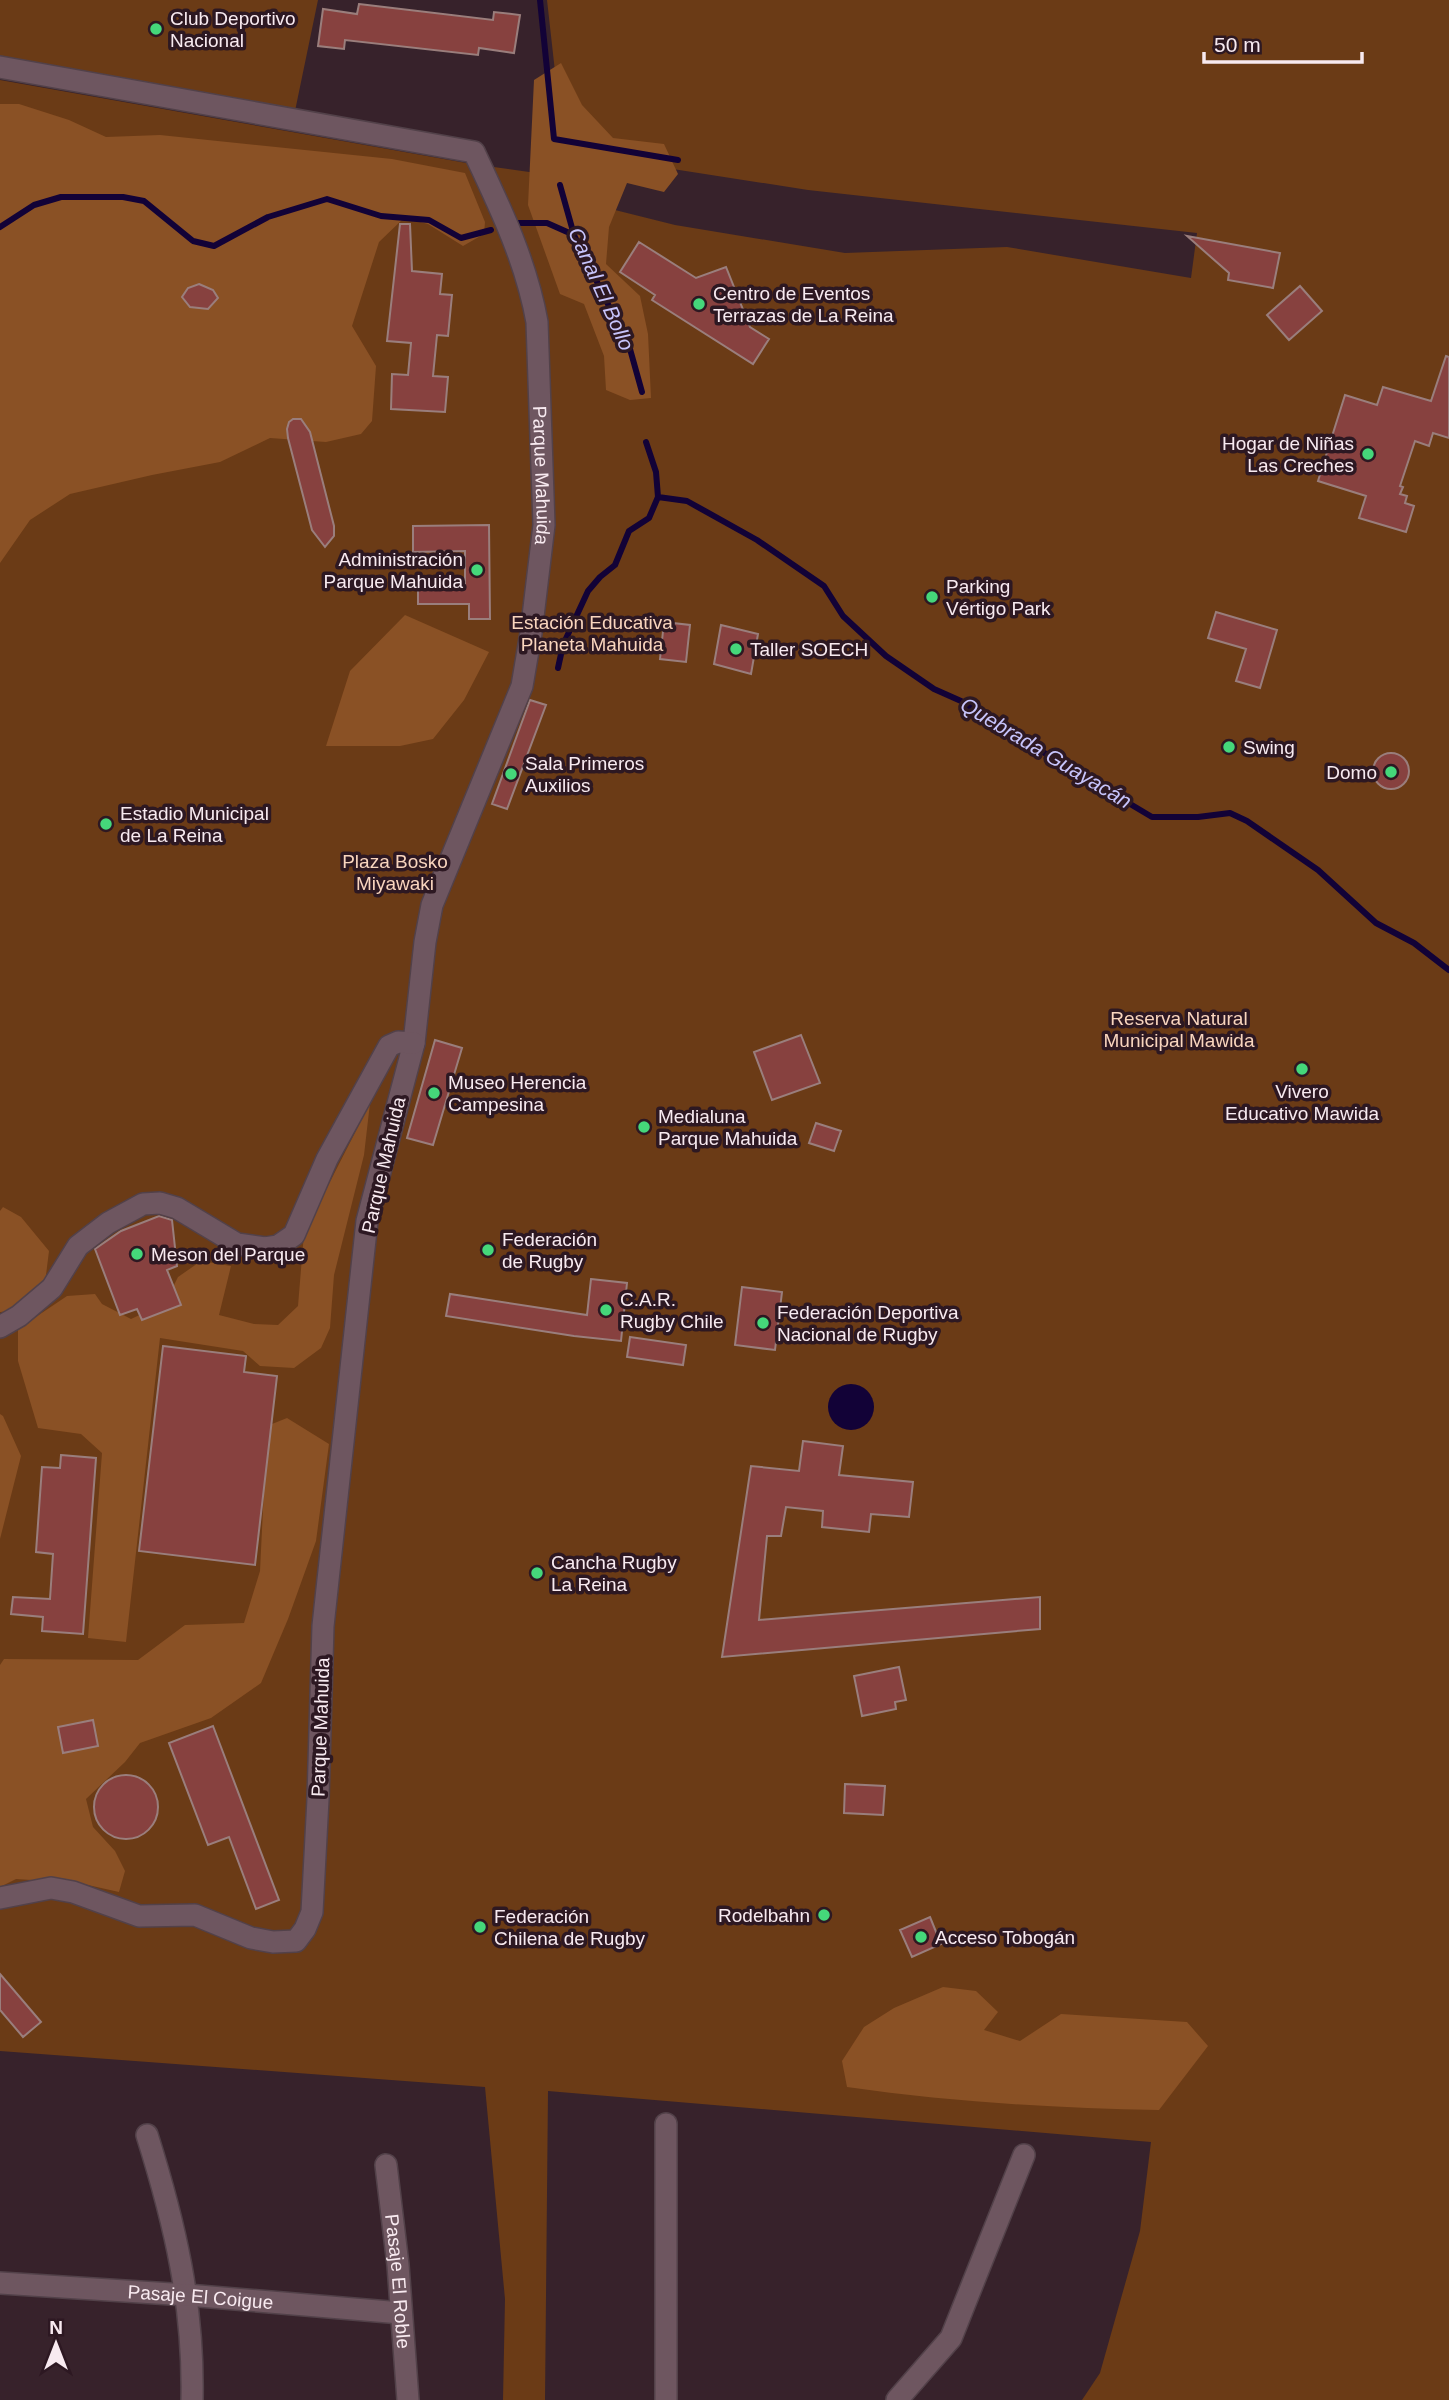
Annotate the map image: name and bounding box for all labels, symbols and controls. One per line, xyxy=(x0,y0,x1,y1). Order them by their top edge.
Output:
place label: Club Deportivo Nacional xyxy=(170,8,296,51)
marker: Club Deportivo Nacional xyxy=(148,21,164,37)
scale bar xyxy=(1204,21,1362,65)
text: 50 m xyxy=(1214,33,1261,56)
water label: Canal El Bollo xyxy=(564,224,639,354)
place label: Centro de Eventos Terrazas de La Reina xyxy=(713,283,894,326)
marker: Centro de Eventos Terrazas de La Reina xyxy=(691,296,707,312)
street label: Parque Mahuida xyxy=(529,405,554,547)
place label: Hogar de Niñas Las Creches xyxy=(1222,433,1354,476)
marker: Hogar de Niñas Las Creches xyxy=(1360,446,1376,462)
place label: Administración Parque Mahuida xyxy=(324,549,463,592)
marker: Administración Parque Mahuida xyxy=(469,562,485,578)
place label: Parking Vértigo Park xyxy=(946,576,1051,619)
marker: Parking Vértigo Park xyxy=(924,589,940,605)
park label: Estación Educativa Planeta Mahuida xyxy=(511,612,673,655)
place label: Taller SOECH xyxy=(750,639,868,660)
marker: Taller SOECH xyxy=(728,641,744,657)
water label: Quebrada Guayacán xyxy=(957,693,1136,813)
place label: Swing xyxy=(1243,737,1295,758)
marker: Swing xyxy=(1221,739,1237,755)
place label: Sala Primeros Auxilios xyxy=(525,753,644,796)
place label: Domo xyxy=(1326,762,1377,783)
marker: Domo xyxy=(1383,764,1399,780)
marker: Sala Primeros Auxilios xyxy=(503,766,519,782)
place label: Estadio Municipal de La Reina xyxy=(120,803,269,846)
marker: Estadio Municipal de La Reina xyxy=(98,816,114,832)
park label: Plaza Bosko Miyawaki xyxy=(342,851,448,894)
park label: Reserva Natural Municipal Mawida xyxy=(1103,1008,1255,1051)
marker: Vivero Educativo Mawida xyxy=(1294,1061,1310,1077)
place label: Museo Herencia Campesina xyxy=(448,1072,587,1115)
place label: Vivero Educativo Mawida xyxy=(1225,1081,1380,1124)
marker: Museo Herencia Campesina xyxy=(426,1085,442,1101)
street label: Parque Mahuida xyxy=(358,1094,409,1235)
place label: Medialuna Parque Mahuida xyxy=(658,1106,798,1149)
marker: Medialuna Parque Mahuida xyxy=(636,1119,652,1135)
place label: Federación de Rugby xyxy=(502,1229,597,1272)
marker: Federación de Rugby xyxy=(480,1242,496,1258)
place label: Meson del Parque xyxy=(151,1244,305,1265)
marker: Meson del Parque xyxy=(129,1246,145,1262)
place label: C.A.R. Rugby Chile xyxy=(620,1289,724,1332)
marker: C.A.R. Rugby Chile xyxy=(598,1302,614,1318)
place label: Federación Deportiva Nacional de Rugby xyxy=(777,1302,959,1345)
marker: Federación Deportiva Nacional de Rugby xyxy=(755,1315,771,1331)
place label: Cancha Rugby La Reina xyxy=(551,1552,677,1595)
marker: Cancha Rugby La Reina xyxy=(529,1565,545,1581)
street label: Parque Mahuida xyxy=(308,1657,333,1797)
place label: Rodelbahn xyxy=(718,1905,810,1926)
place label: Federación Chilena de Rugby xyxy=(494,1906,646,1949)
marker: Rodelbahn xyxy=(816,1907,832,1923)
marker: Federación Chilena de Rugby xyxy=(472,1919,488,1935)
place label: Acceso Tobogán xyxy=(935,1927,1075,1948)
marker: Acceso Tobogán xyxy=(913,1929,929,1945)
street label: Pasaje El Roble xyxy=(381,2213,414,2350)
street label: Pasaje El Coigue xyxy=(127,2281,274,2313)
north arrow xyxy=(21,2309,91,2379)
text: N xyxy=(49,2317,63,2338)

